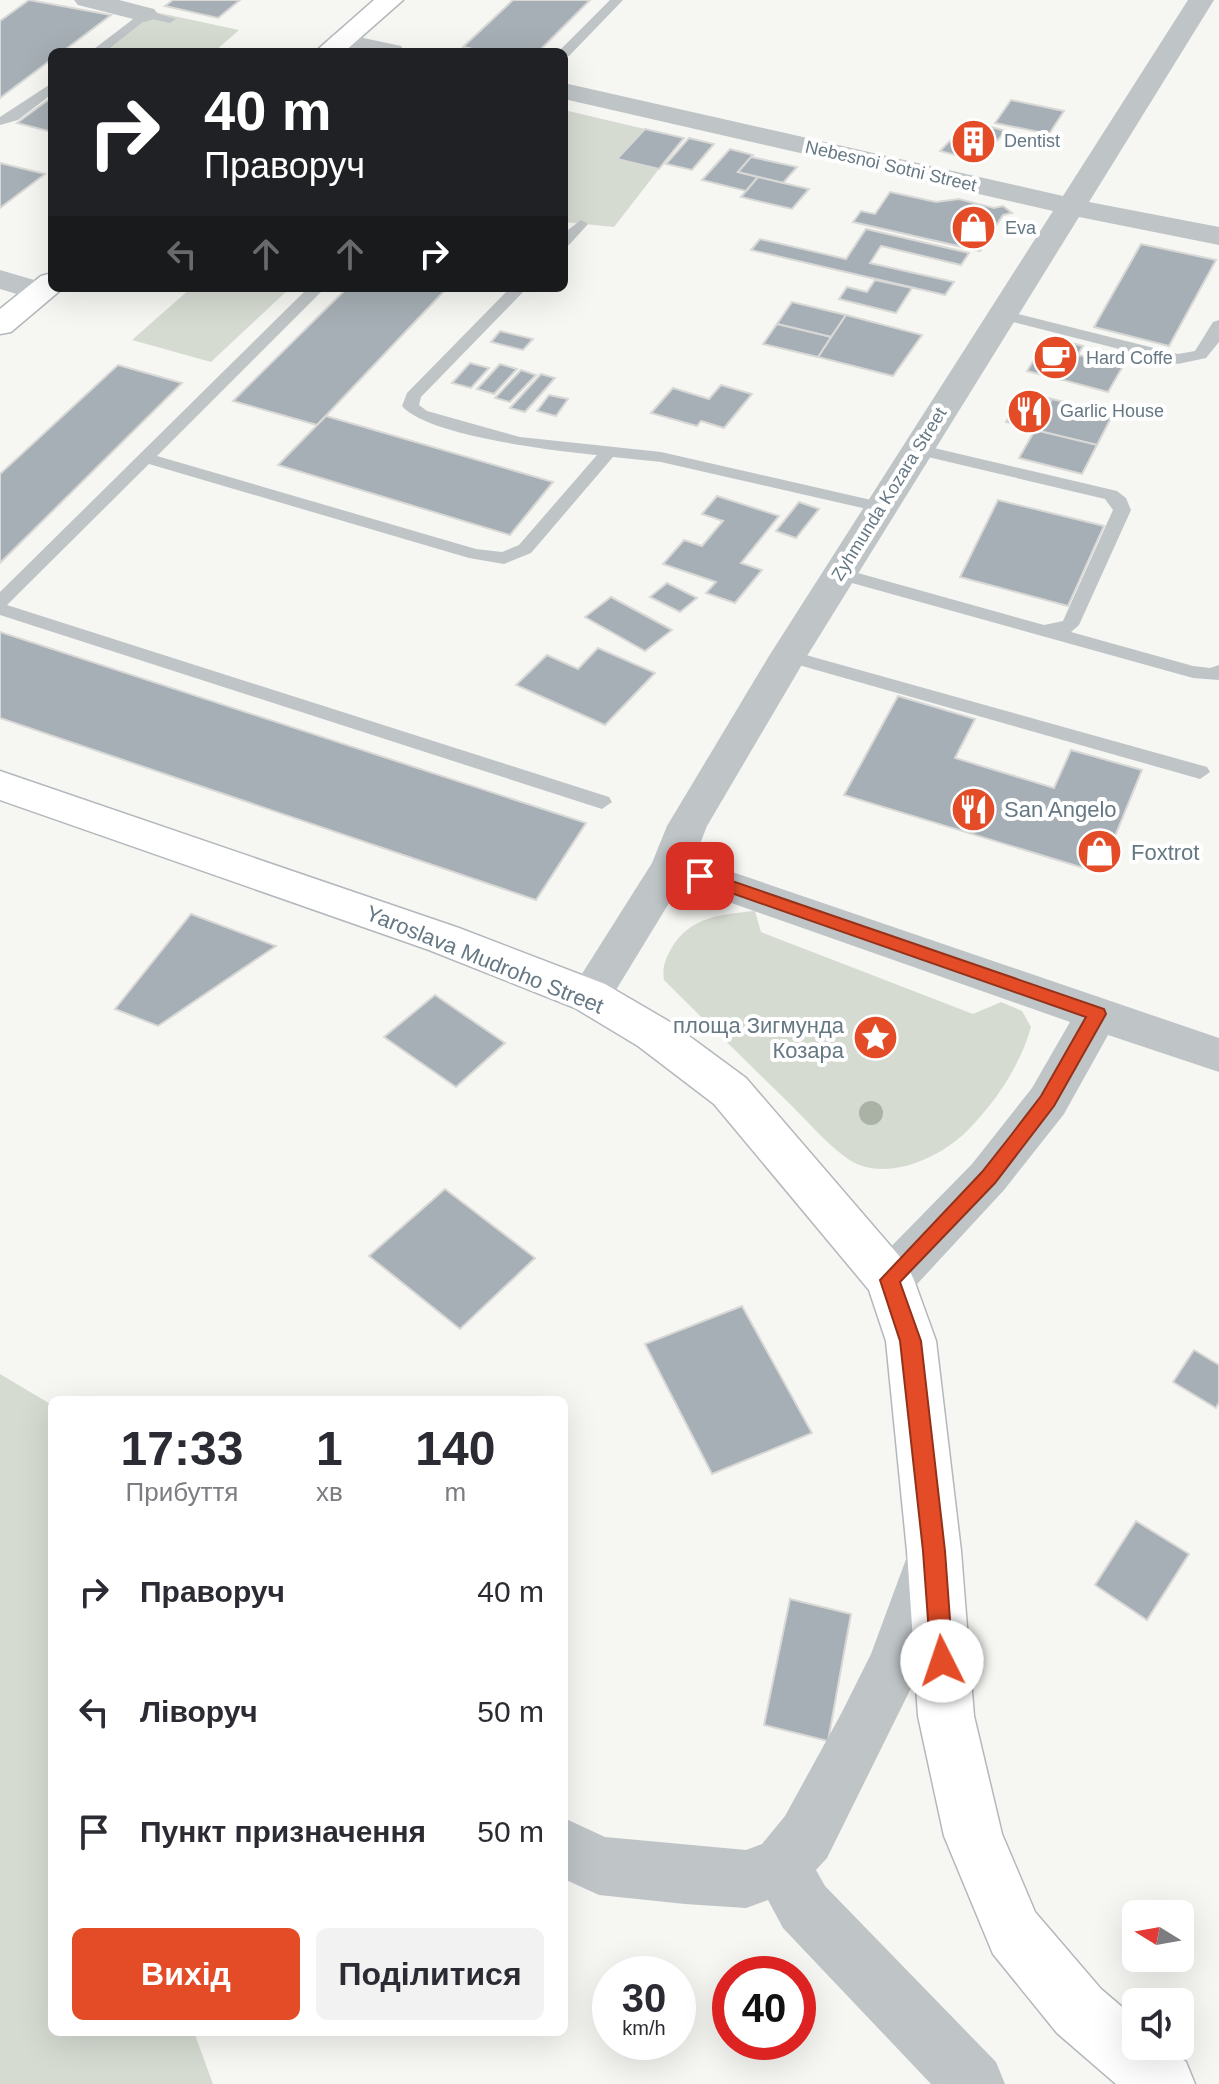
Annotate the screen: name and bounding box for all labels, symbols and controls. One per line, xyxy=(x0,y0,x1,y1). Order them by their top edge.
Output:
text: 40 m xyxy=(204,79,332,142)
icon: right xyxy=(72,80,176,184)
building icon: Dentist xyxy=(949,117,997,165)
place label: Dentist xyxy=(1004,131,1060,151)
street label: Nebesnoi Sotni Street xyxy=(803,137,979,195)
text: Праворуч xyxy=(204,145,365,186)
shop icon: Eva xyxy=(950,204,998,252)
place label: Eva xyxy=(1005,218,1037,238)
icon: left xyxy=(160,232,204,276)
icon: ahead xyxy=(244,232,288,276)
icon: ahead xyxy=(328,232,372,276)
icon: right xyxy=(412,232,456,276)
cafe icon: Hard Coffe xyxy=(1031,334,1079,382)
place label: Hard Coffe xyxy=(1086,348,1173,368)
restaurant icon: Garlic House xyxy=(1005,387,1053,435)
place label: Garlic House xyxy=(1060,401,1164,421)
street label: Zyhmunda Kozara Street xyxy=(827,404,951,584)
restaurant icon: San Angelo xyxy=(949,785,997,833)
place label: San Angelo xyxy=(1004,797,1117,822)
shop icon: Foxtrot xyxy=(1076,828,1124,876)
place label: Foxtrot xyxy=(1131,840,1199,865)
pin xyxy=(666,842,734,910)
icon: arrive xyxy=(678,854,722,898)
street label: Yaroslava Mudroho Street xyxy=(362,900,607,1019)
place label: площа Зигмунда Козара xyxy=(673,1013,845,1063)
place icon: площа Зигмунда Козара xyxy=(851,1014,899,1062)
text: 17:33 xyxy=(121,1422,243,1475)
text: 1 xyxy=(316,1422,343,1475)
text: 140 xyxy=(415,1422,495,1475)
text: Прибуття xyxy=(126,1477,238,1507)
text: хв xyxy=(316,1477,343,1507)
text: m xyxy=(445,1477,466,1507)
icon: right xyxy=(72,1570,116,1614)
text: Праворуч xyxy=(140,1575,285,1608)
text: 40 m xyxy=(477,1575,544,1608)
position arrow xyxy=(900,1619,984,1703)
icon: left xyxy=(72,1690,116,1734)
text: Ліворуч xyxy=(140,1695,258,1728)
text: 50 m xyxy=(477,1695,544,1728)
icon: arrive xyxy=(72,1810,116,1854)
text: Пункт призначення xyxy=(140,1815,426,1848)
text: 50 m xyxy=(477,1815,544,1848)
north arrow xyxy=(1122,1900,1194,1972)
map controls xyxy=(1122,1900,1194,2060)
button: Вихід xyxy=(72,1928,300,2020)
button: Поділитися xyxy=(316,1928,544,2020)
speed limit sign: 40 xyxy=(712,1956,816,2060)
text: 30 xyxy=(622,1976,666,2020)
button: sound xyxy=(1122,1988,1194,2060)
text: km/h xyxy=(622,2017,666,2039)

